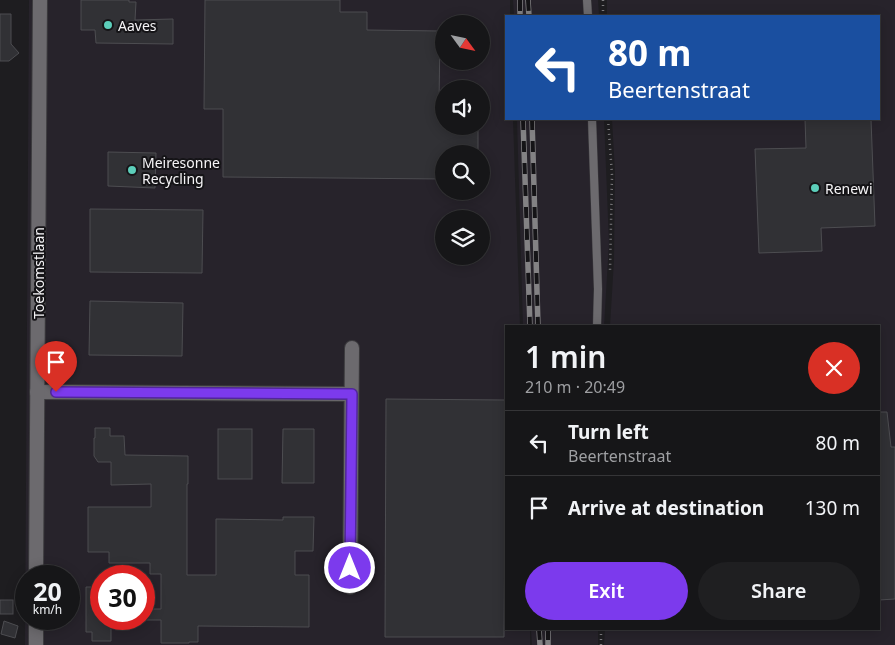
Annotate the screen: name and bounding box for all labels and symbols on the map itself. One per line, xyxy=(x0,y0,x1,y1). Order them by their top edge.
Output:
north arrow xyxy=(435,15,490,70)
place label: Aaves xyxy=(118,16,157,35)
marker: Aaves xyxy=(102,19,114,31)
place label: Meiresonne Recycling xyxy=(142,153,220,188)
marker: Meiresonne Recycling xyxy=(126,164,138,176)
place label: Renewi xyxy=(825,179,873,198)
marker: Renewi xyxy=(809,182,821,194)
street label: Toekomstlaan xyxy=(29,227,48,319)
pin xyxy=(35,341,77,392)
position arrow xyxy=(323,541,375,593)
speed limit sign: 30 xyxy=(90,565,155,630)

